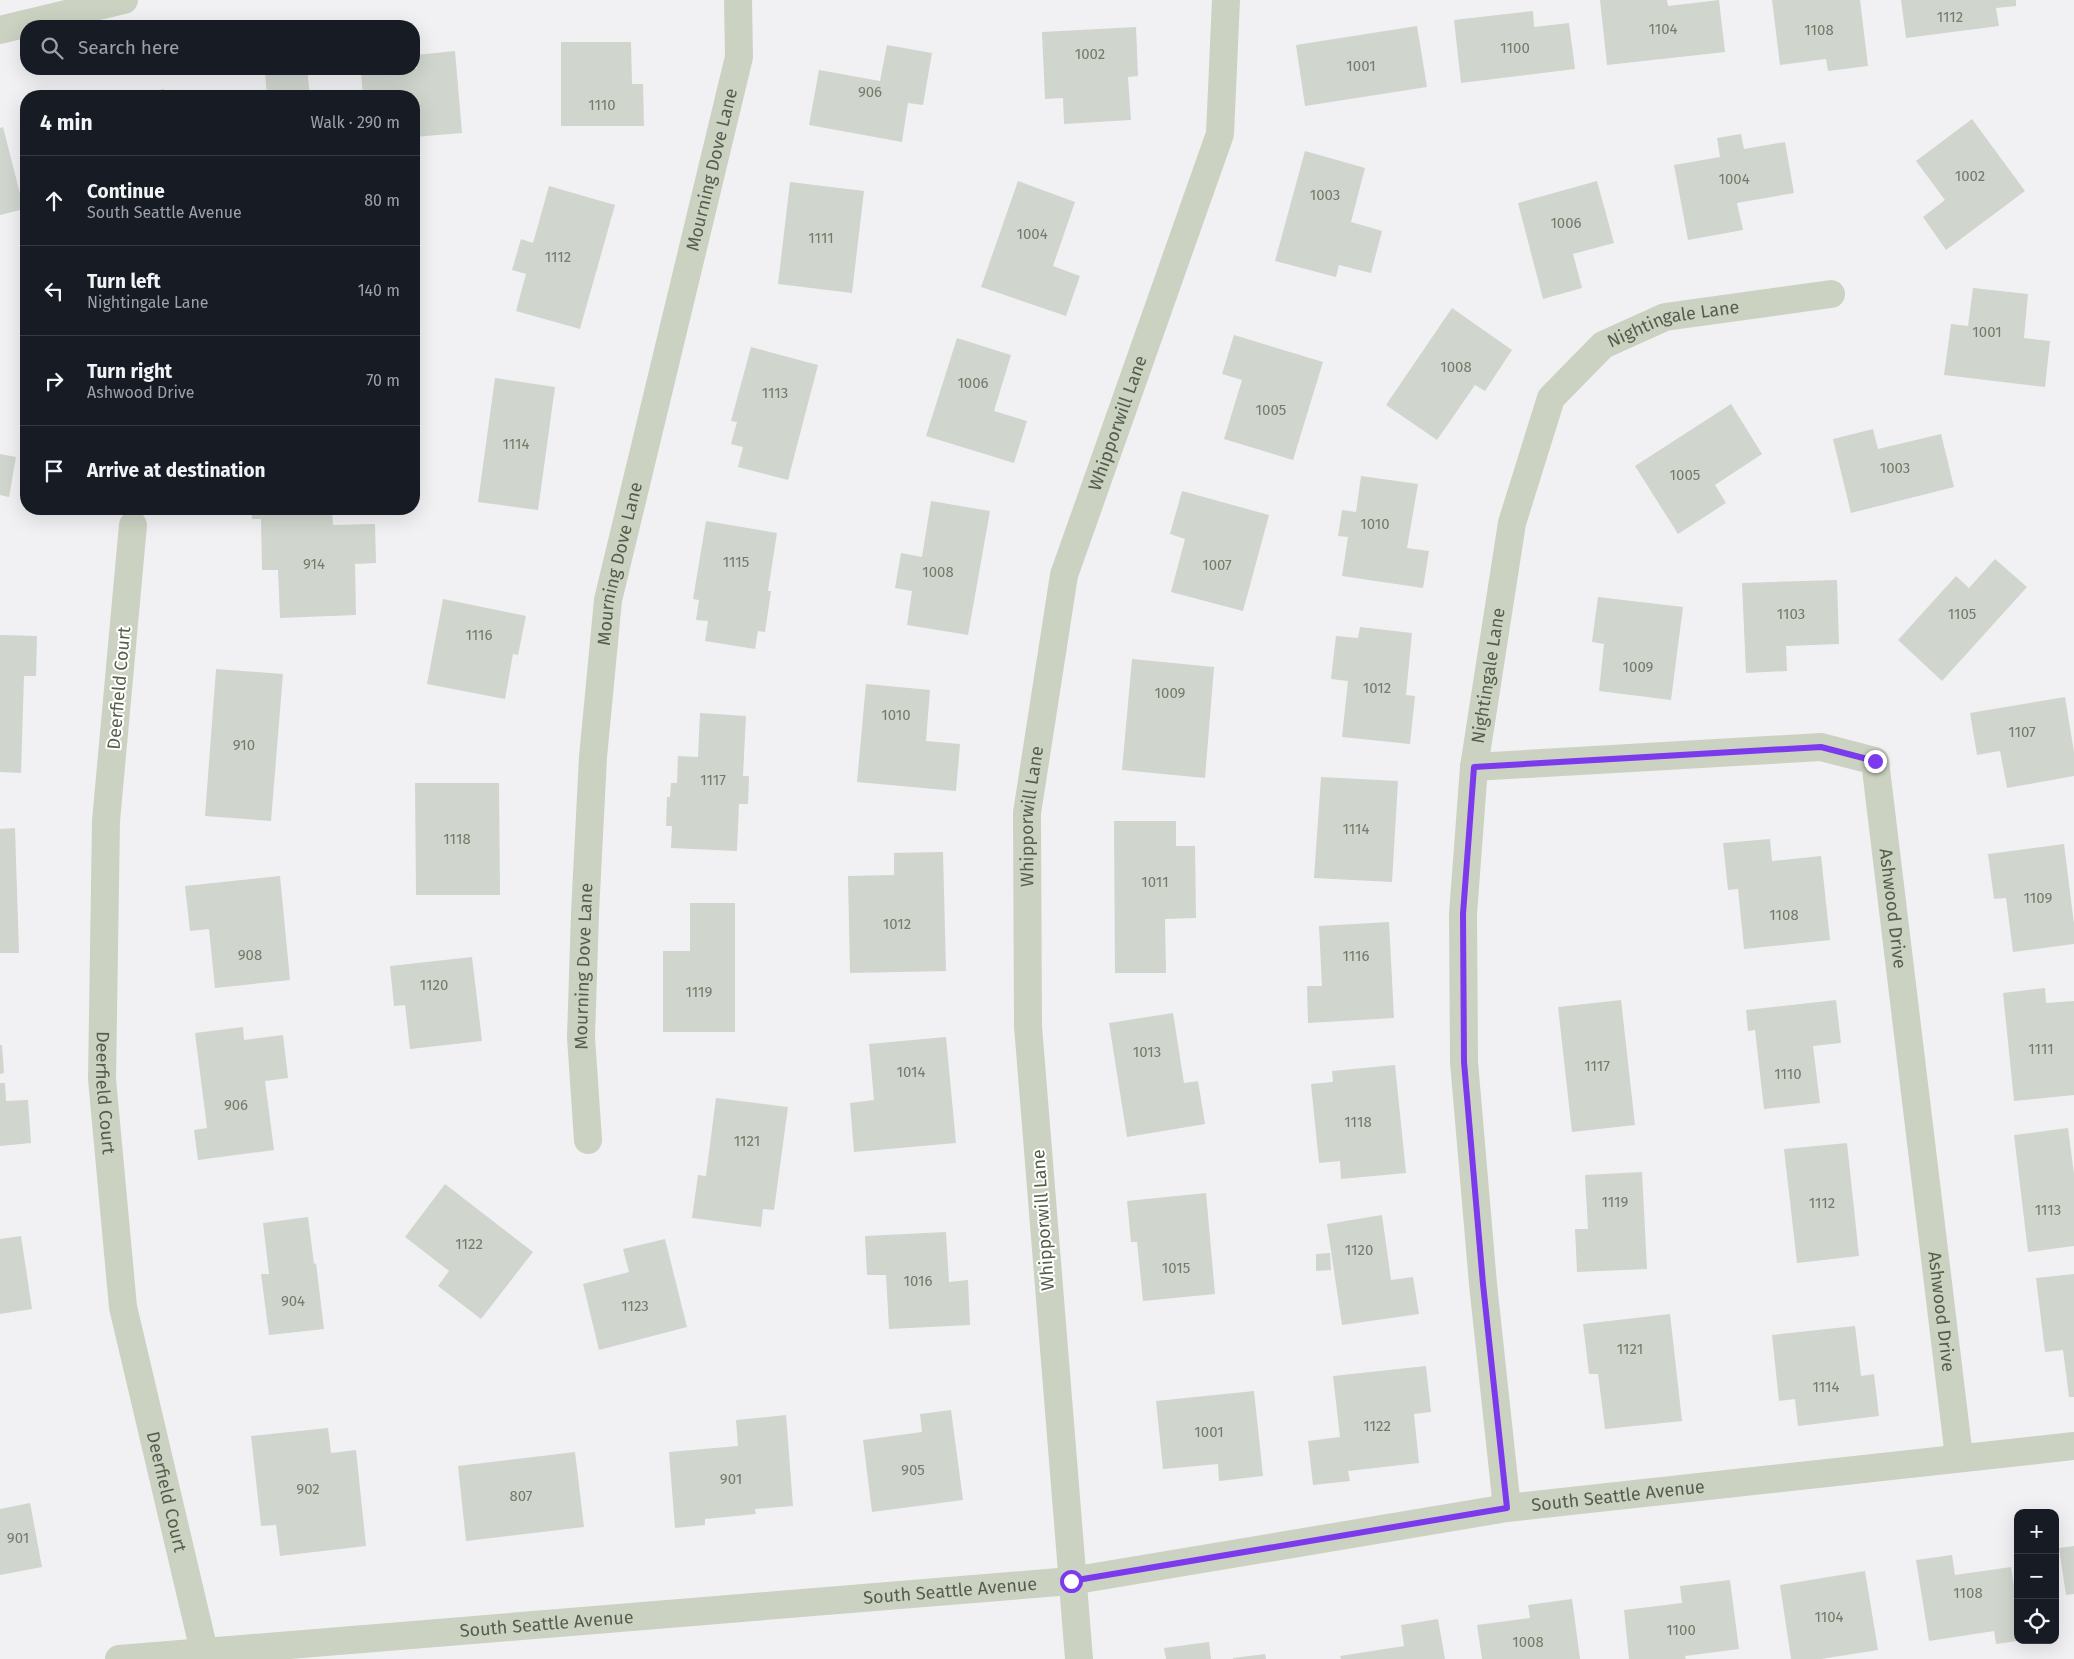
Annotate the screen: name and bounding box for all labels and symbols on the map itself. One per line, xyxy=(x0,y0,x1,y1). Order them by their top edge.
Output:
house number: 1112 xyxy=(1937,8,1963,26)
house number: 1104 xyxy=(1648,20,1678,38)
house number: 1108 xyxy=(1804,21,1834,39)
house number: 1100 xyxy=(1500,39,1530,57)
house number: 1002 xyxy=(1075,45,1105,63)
house number: 1001 xyxy=(1346,57,1376,75)
house number: 906 xyxy=(858,83,882,101)
street label: Mourning Dove Lane xyxy=(682,86,742,253)
house number: 1110 xyxy=(588,96,616,114)
house number: 1002 xyxy=(1955,167,1985,185)
house number: 1004 xyxy=(1718,170,1750,188)
house number: 1003 xyxy=(1310,186,1340,204)
house number: 1006 xyxy=(1550,214,1582,232)
house number: 1004 xyxy=(1016,225,1048,243)
house number: 1111 xyxy=(808,229,834,247)
house number: 1112 xyxy=(545,248,571,266)
street label: Nightingale Lane xyxy=(1604,296,1741,353)
house number: 1001 xyxy=(1972,323,2002,341)
street label: Whipporwill Lane xyxy=(1084,353,1152,494)
house number: 1008 xyxy=(1440,358,1472,376)
house number: 1006 xyxy=(957,374,989,392)
house number: 1113 xyxy=(762,384,788,402)
house number: 1005 xyxy=(1256,401,1286,419)
house number: 1114 xyxy=(502,435,530,453)
house number: 1003 xyxy=(1880,459,1910,477)
house number: 1005 xyxy=(1670,466,1700,484)
street label: Mourning Dove Lane xyxy=(593,480,647,646)
house number: 1010 xyxy=(1360,515,1390,533)
house number: 1115 xyxy=(723,553,749,571)
house number: 914 xyxy=(303,555,325,573)
house number: 1007 xyxy=(1202,556,1232,574)
house number: 1008 xyxy=(922,563,954,581)
house number: 1103 xyxy=(1777,605,1805,623)
house number: 1105 xyxy=(1948,605,1976,623)
street label: Nightingale Lane xyxy=(1467,606,1510,745)
street label: Deerfield Court xyxy=(103,625,135,750)
house number: 1116 xyxy=(465,626,493,644)
house number: 1009 xyxy=(1623,658,1654,676)
house number: 1012 xyxy=(1363,679,1391,697)
house number: 1009 xyxy=(1155,684,1186,702)
house number: 1010 xyxy=(881,706,911,724)
house number: 1107 xyxy=(2008,723,2036,741)
house number: 910 xyxy=(233,736,255,754)
street label: Whipporwill Lane xyxy=(1015,744,1048,887)
route end xyxy=(1864,750,1887,773)
house number: 1117 xyxy=(700,771,726,789)
house number: 1114 xyxy=(1342,820,1370,838)
house number: 1118 xyxy=(443,830,471,848)
street label: Ashwood Drive xyxy=(1875,847,1911,970)
house number: 1011 xyxy=(1141,873,1169,891)
street label: Mourning Dove Lane xyxy=(570,882,598,1050)
house number: 1109 xyxy=(2024,889,2053,907)
house number: 1108 xyxy=(1769,906,1799,924)
house number: 1012 xyxy=(883,915,911,933)
house number: 908 xyxy=(238,946,262,964)
house number: 1116 xyxy=(1342,947,1370,965)
house number: 1120 xyxy=(420,976,448,994)
house number: 1119 xyxy=(686,983,713,1001)
street label: Deerfield Court xyxy=(91,1031,120,1156)
house number: 1111 xyxy=(2028,1040,2054,1058)
house number: 1013 xyxy=(1133,1043,1161,1061)
house number: 1117 xyxy=(1584,1057,1610,1075)
house number: 1014 xyxy=(897,1063,926,1081)
house number: 1110 xyxy=(1774,1065,1802,1083)
house number: 906 xyxy=(224,1096,248,1114)
house number: 1118 xyxy=(1344,1113,1372,1131)
house number: 1121 xyxy=(734,1132,760,1150)
street label: Whipporwill Lane xyxy=(1027,1149,1059,1291)
house number: 1119 xyxy=(1602,1193,1629,1211)
house number: 1112 xyxy=(1809,1194,1835,1212)
house number: 1113 xyxy=(2035,1201,2061,1219)
house number: 1122 xyxy=(455,1235,483,1253)
house number: 1120 xyxy=(1345,1241,1373,1259)
street label: Ashwood Drive xyxy=(1923,1250,1960,1373)
house number: 1015 xyxy=(1162,1259,1190,1277)
house number: 1016 xyxy=(904,1272,932,1290)
house number: 904 xyxy=(281,1292,305,1310)
house number: 1123 xyxy=(621,1297,649,1315)
house number: 1121 xyxy=(1617,1340,1643,1358)
house number: 1114 xyxy=(1812,1378,1840,1396)
house number: 1122 xyxy=(1363,1417,1391,1435)
house number: 1001 xyxy=(1194,1423,1224,1441)
street label: Deerfield Court xyxy=(142,1429,191,1555)
house number: 905 xyxy=(901,1461,925,1479)
house number: 901 xyxy=(720,1470,742,1488)
street label: South Seattle Avenue xyxy=(1530,1475,1706,1516)
house number: 902 xyxy=(296,1480,320,1498)
house number: 807 xyxy=(510,1487,533,1505)
house number: 901 xyxy=(7,1529,29,1547)
route start xyxy=(1060,1570,1083,1593)
street label: South Seattle Avenue xyxy=(862,1573,1038,1609)
house number: 1108 xyxy=(1953,1584,1983,1602)
street label: South Seattle Avenue xyxy=(459,1606,634,1642)
house number: 1104 xyxy=(1814,1608,1844,1626)
house number: 1100 xyxy=(1666,1621,1696,1639)
house number: 1008 xyxy=(1512,1633,1544,1651)

